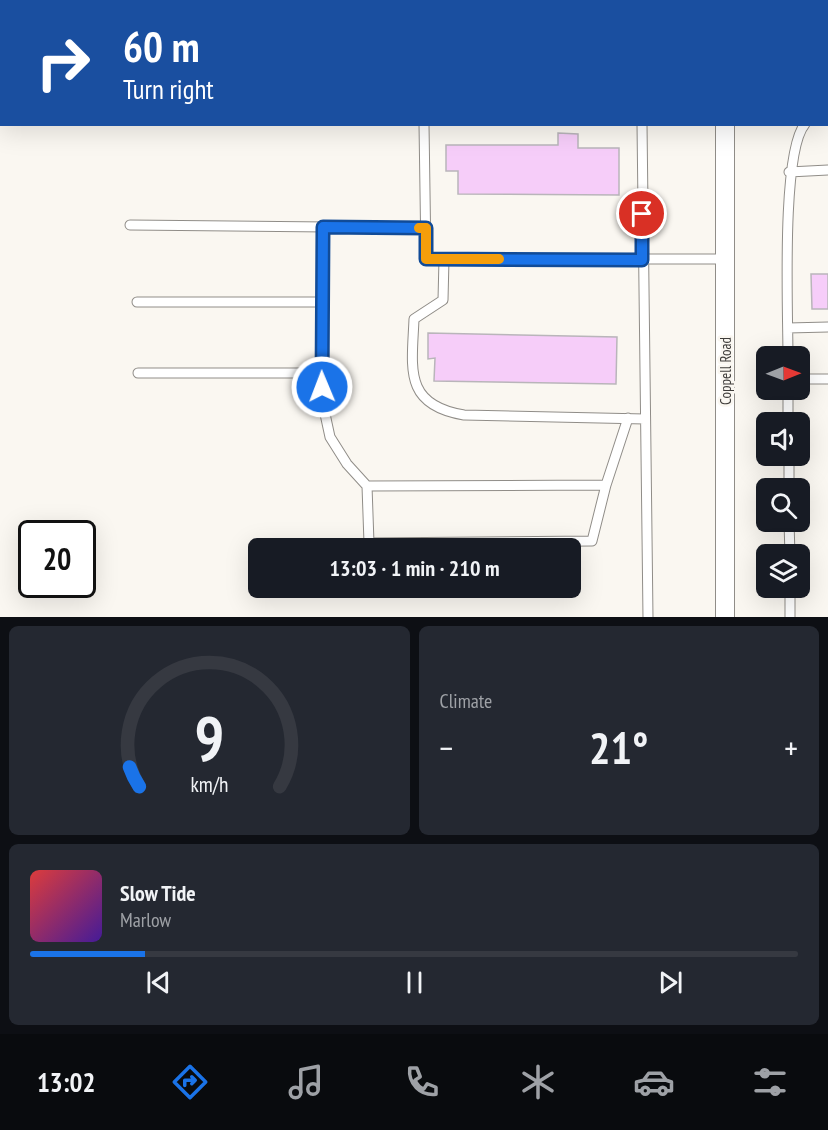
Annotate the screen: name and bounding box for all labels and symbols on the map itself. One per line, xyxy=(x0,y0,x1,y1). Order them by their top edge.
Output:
pin xyxy=(616,188,667,239)
street label: Coppell Road xyxy=(716,337,735,405)
north arrow xyxy=(756,346,810,400)
position arrow xyxy=(290,355,354,419)
speed limit sign: 20 xyxy=(18,520,96,598)

